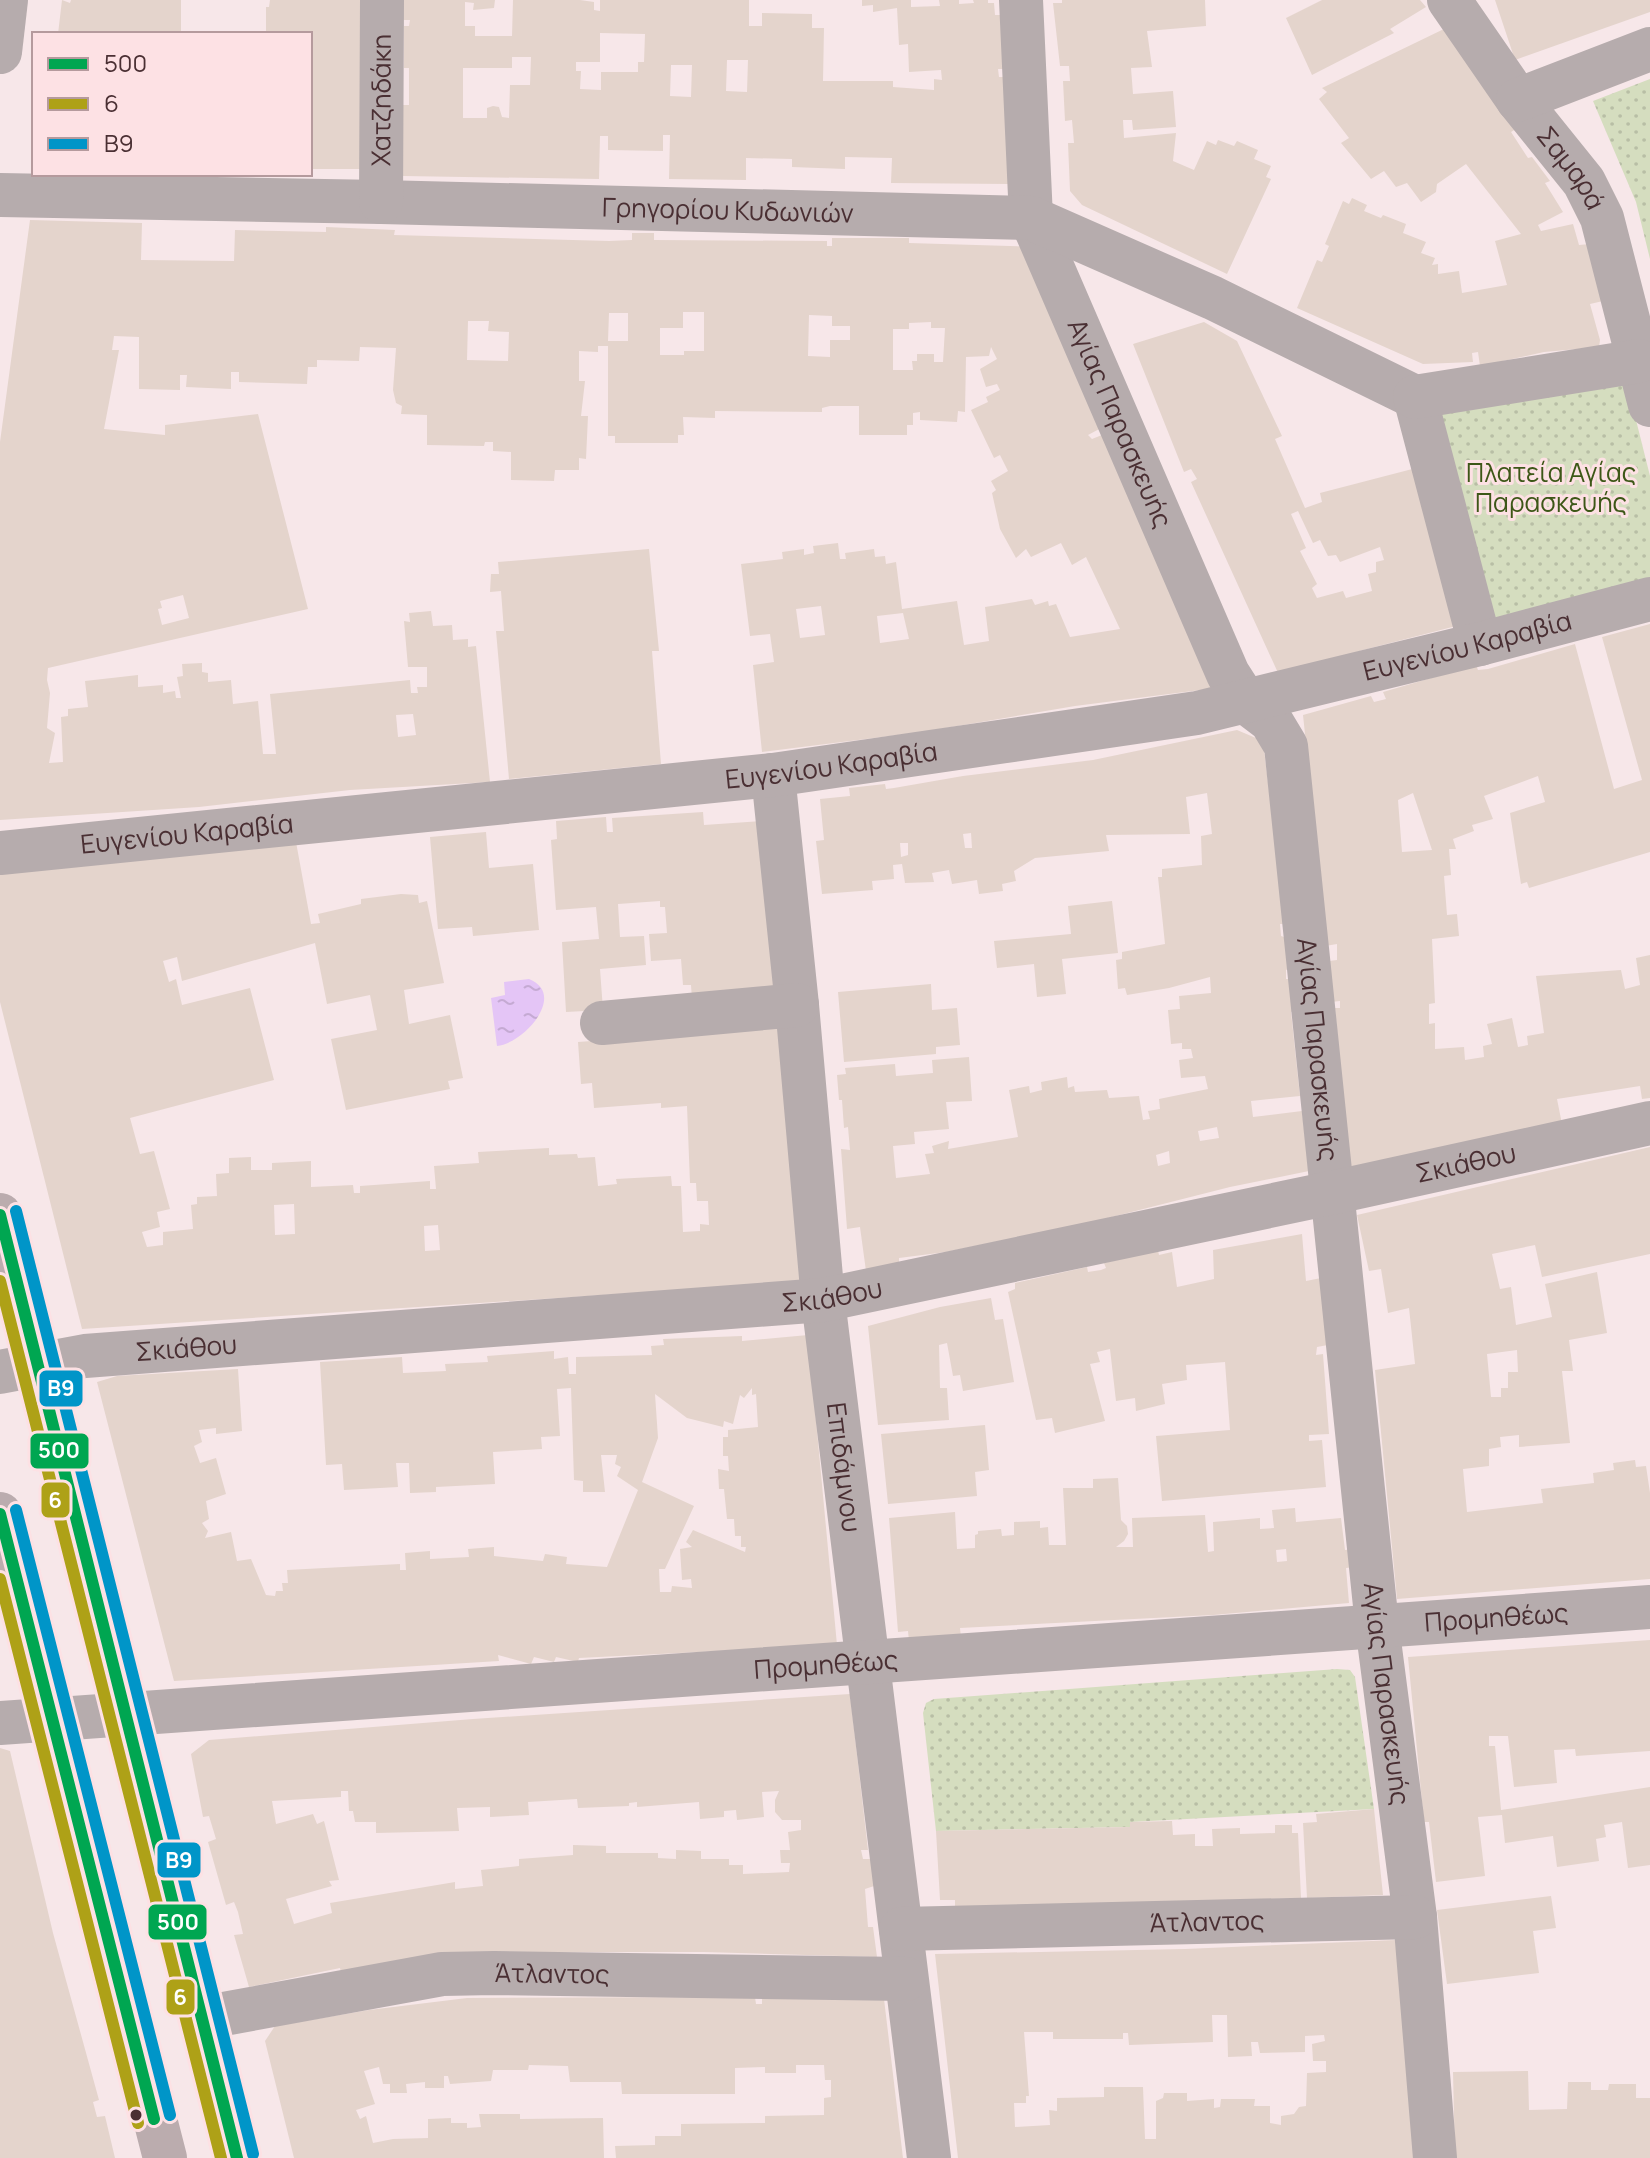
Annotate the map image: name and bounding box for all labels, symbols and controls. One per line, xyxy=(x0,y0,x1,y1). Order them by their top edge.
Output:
legend xyxy=(32,32,312,176)
street label: Χατζηδάκη xyxy=(362,34,399,166)
text: 500 xyxy=(104,46,147,79)
text: 6 xyxy=(104,86,119,119)
street label: Σαμαρά xyxy=(1529,118,1614,216)
text: Β9 xyxy=(104,126,134,159)
street label: Γρηγορίου Κυδωνιών xyxy=(602,188,854,231)
street label: Αγίας Παρασκευής xyxy=(1060,313,1182,533)
park label: Πλατεία Αγίας Παρασκευής xyxy=(1466,454,1636,520)
street label: Ευγενίου Καραβία xyxy=(1359,602,1575,689)
street label: Ευγενίου Καραβία xyxy=(723,732,940,797)
street label: Ευγενίου Καραβία xyxy=(79,804,295,862)
street label: Αγίας Παρασκευής xyxy=(1289,936,1348,1163)
street label: Σκιάθου xyxy=(1412,1134,1519,1191)
street label: Σκιάθου xyxy=(780,1269,885,1320)
street label: Σκιάθου xyxy=(134,1326,238,1369)
line badge: Β9 xyxy=(38,1369,84,1408)
text: Β9 xyxy=(47,1373,75,1403)
street label: Επιδάμνου xyxy=(819,1400,871,1534)
line badge: 500 xyxy=(29,1432,90,1470)
text: 500 xyxy=(38,1435,80,1465)
line badge: 6 xyxy=(40,1481,71,1519)
text: 6 xyxy=(48,1485,62,1515)
street label: Αγίας Παρασκευής xyxy=(1356,1581,1419,1807)
street label: Προμηθέως xyxy=(1423,1594,1570,1640)
street label: Προμηθέως xyxy=(753,1641,899,1687)
line badge: Β9 xyxy=(156,1841,202,1879)
text: Β9 xyxy=(165,1845,193,1875)
street label: Άτλαντος xyxy=(1149,1902,1265,1940)
line badge: 500 xyxy=(147,1903,208,1941)
text: 500 xyxy=(157,1907,199,1937)
street label: Άτλαντος xyxy=(494,1954,610,1992)
line badge: 6 xyxy=(165,1978,196,2016)
text: 6 xyxy=(173,1982,187,2012)
unlabelled marker xyxy=(128,2107,144,2123)

